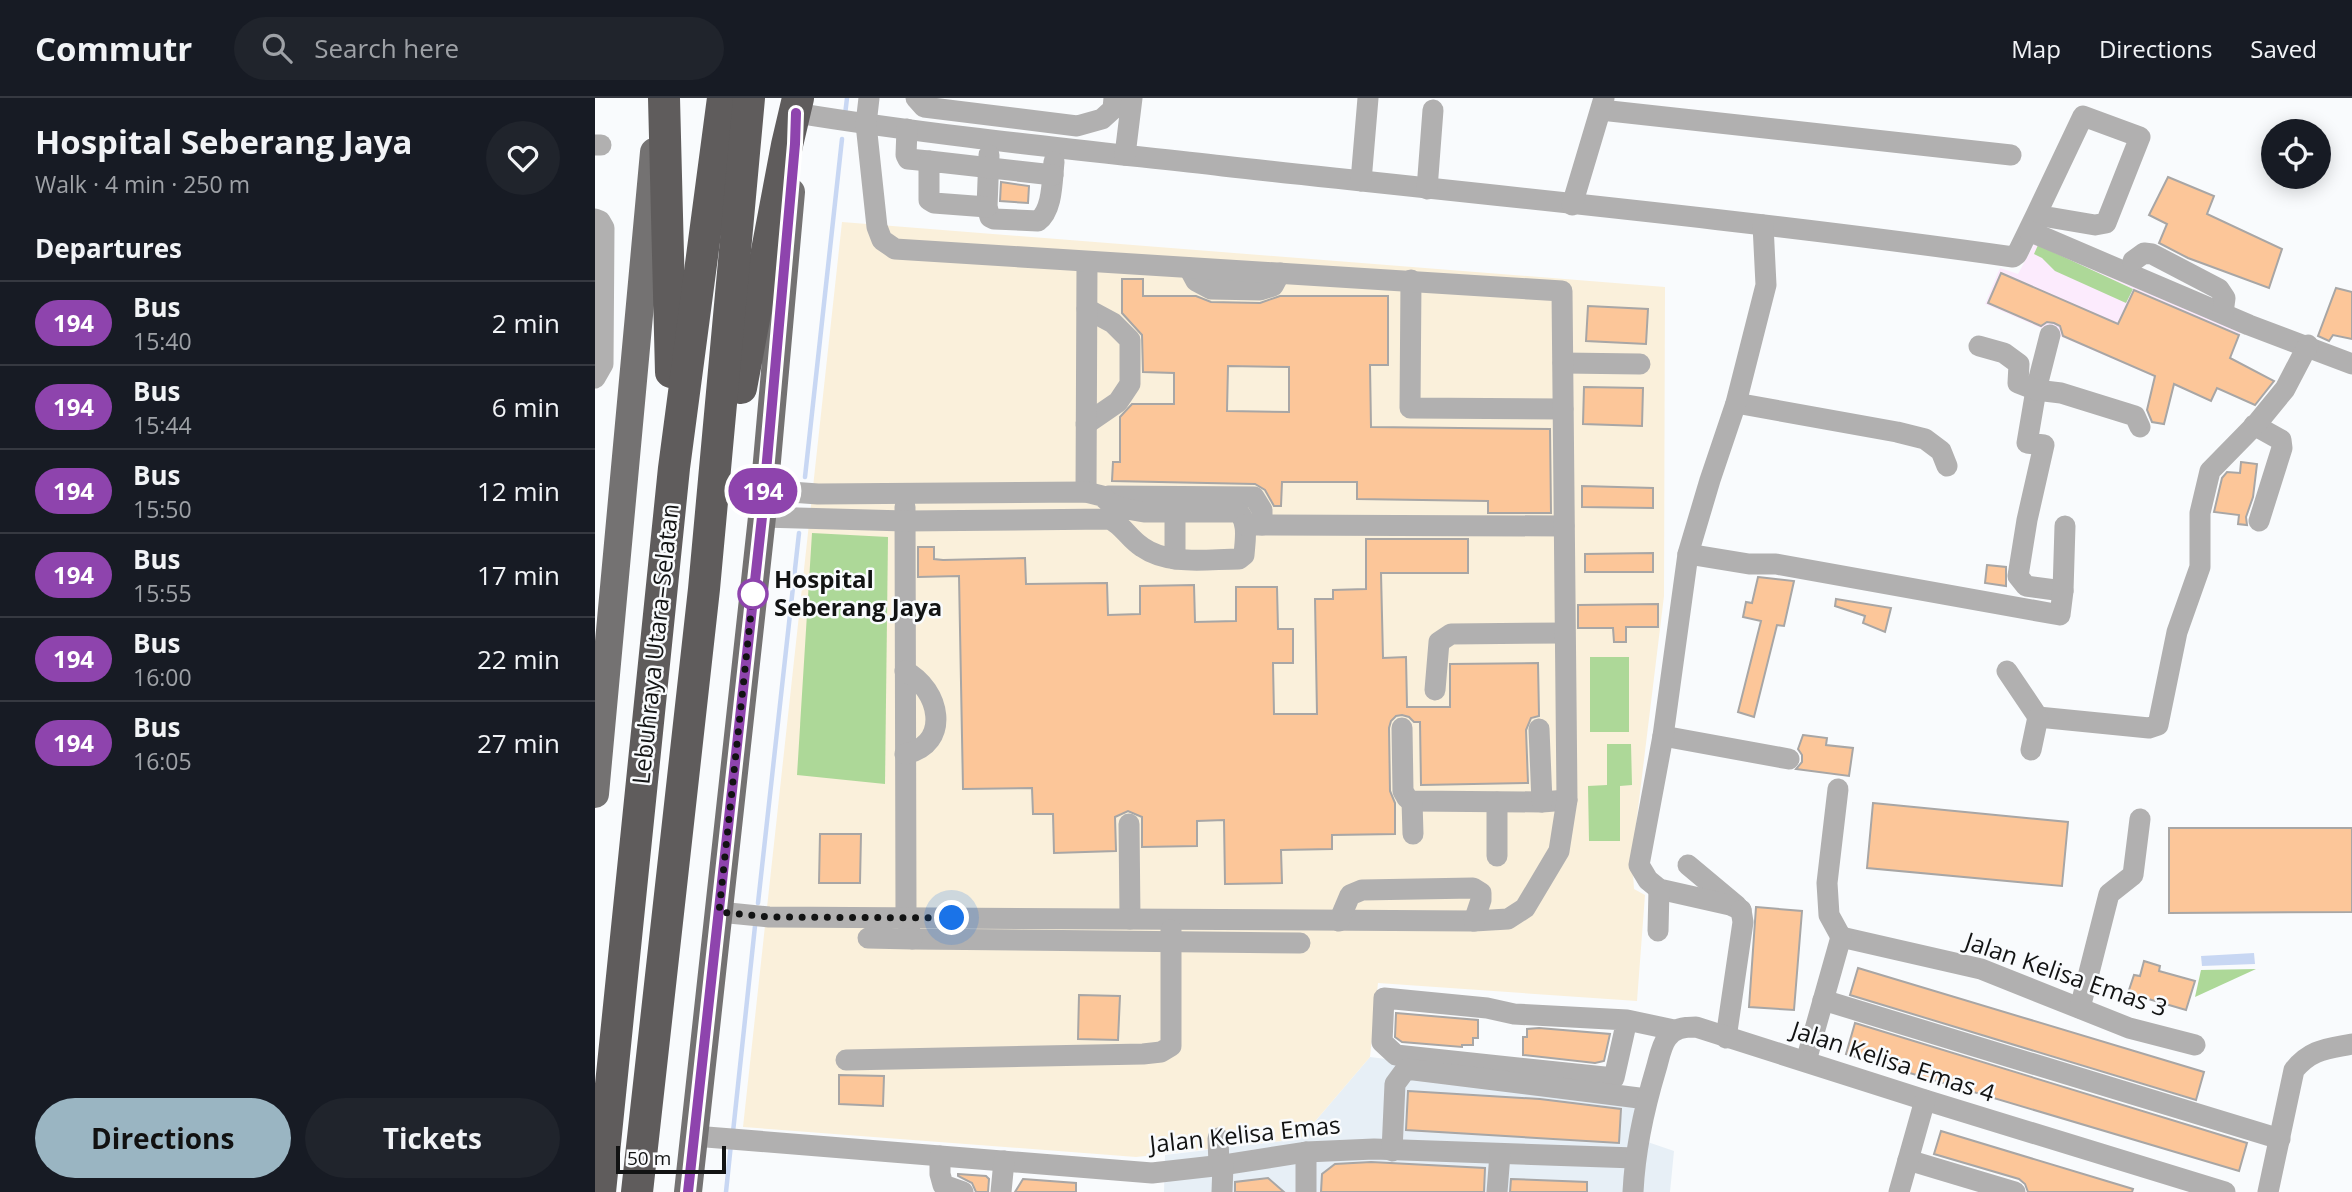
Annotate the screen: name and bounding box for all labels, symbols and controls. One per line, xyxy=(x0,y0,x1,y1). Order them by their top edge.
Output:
search box xyxy=(234,17,724,80)
text: Commutr xyxy=(35,26,192,71)
icon: search xyxy=(258,29,296,67)
text: Search here xyxy=(314,30,459,66)
text: Map xyxy=(2011,32,2061,65)
text: Directions xyxy=(2099,32,2212,65)
text: Saved xyxy=(2250,32,2317,65)
text: Hospital Seberang Jaya xyxy=(35,119,412,164)
map controls xyxy=(2261,119,2331,189)
button: locate xyxy=(2261,119,2331,189)
button: heart xyxy=(486,121,560,195)
text: Walk · 4 min · 250 m xyxy=(35,168,250,200)
text: Departures xyxy=(35,230,182,266)
text: Bus xyxy=(133,289,180,325)
text: 2 min xyxy=(492,305,560,341)
text: 194 xyxy=(53,306,94,339)
text: 15:40 xyxy=(133,325,192,357)
text: Bus xyxy=(133,373,180,409)
text: 6 min xyxy=(492,389,560,425)
text: 194 xyxy=(53,390,94,423)
text: 15:44 xyxy=(133,409,192,441)
text: Bus xyxy=(133,457,180,493)
line badge: 194 xyxy=(723,468,803,514)
text: 12 min xyxy=(477,473,560,509)
text: 194 xyxy=(53,474,94,507)
text: 194 xyxy=(742,474,784,507)
text: 15:50 xyxy=(133,493,192,525)
street label: Lebuhraya Utara–Selatan xyxy=(623,502,686,786)
text: Bus xyxy=(133,541,180,577)
text: 17 min xyxy=(477,557,560,593)
text: 194 xyxy=(53,558,94,591)
place label: Hospital Seberang Jaya xyxy=(774,562,942,623)
text: 15:55 xyxy=(133,577,192,609)
marker: Hospital Seberang Jaya xyxy=(738,579,768,609)
text: Bus xyxy=(133,625,180,661)
text: 22 min xyxy=(477,641,560,677)
text: 194 xyxy=(53,642,94,675)
text: 16:00 xyxy=(133,661,192,693)
text: Bus xyxy=(133,709,180,745)
text: 27 min xyxy=(477,725,560,761)
text: 194 xyxy=(53,726,94,759)
text: 16:05 xyxy=(133,745,192,777)
your location xyxy=(934,900,969,935)
street label: Jalan Kelisa Emas 3 xyxy=(1959,923,2172,1024)
street label: Jalan Kelisa Emas 4 xyxy=(1786,1012,1999,1109)
button: Directions xyxy=(35,1098,291,1178)
button: Tickets xyxy=(305,1098,560,1178)
street label: Jalan Kelisa Emas xyxy=(1146,1107,1342,1160)
scale bar xyxy=(616,1143,726,1175)
text: 50 m xyxy=(627,1145,671,1171)

